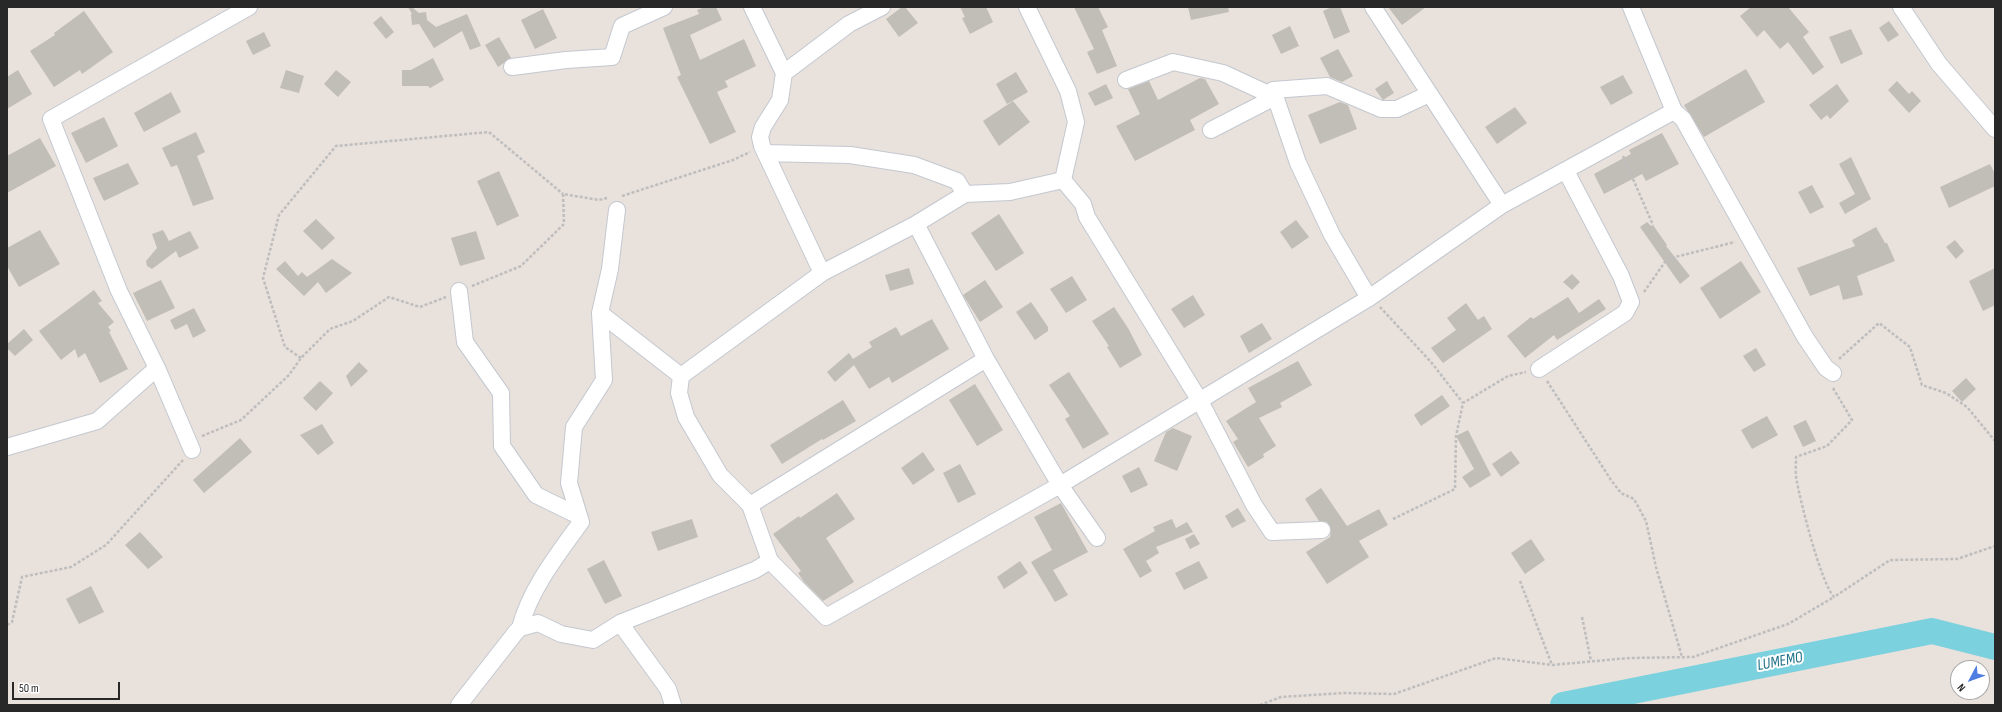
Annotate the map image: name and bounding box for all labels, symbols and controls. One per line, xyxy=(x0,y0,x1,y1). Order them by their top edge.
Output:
water label: LUMEMO xyxy=(1756,648,1804,676)
north arrow xyxy=(1950,660,1990,700)
scale bar xyxy=(14,674,122,700)
text: 50 m xyxy=(19,681,39,696)
text: N xyxy=(1954,681,1968,694)

